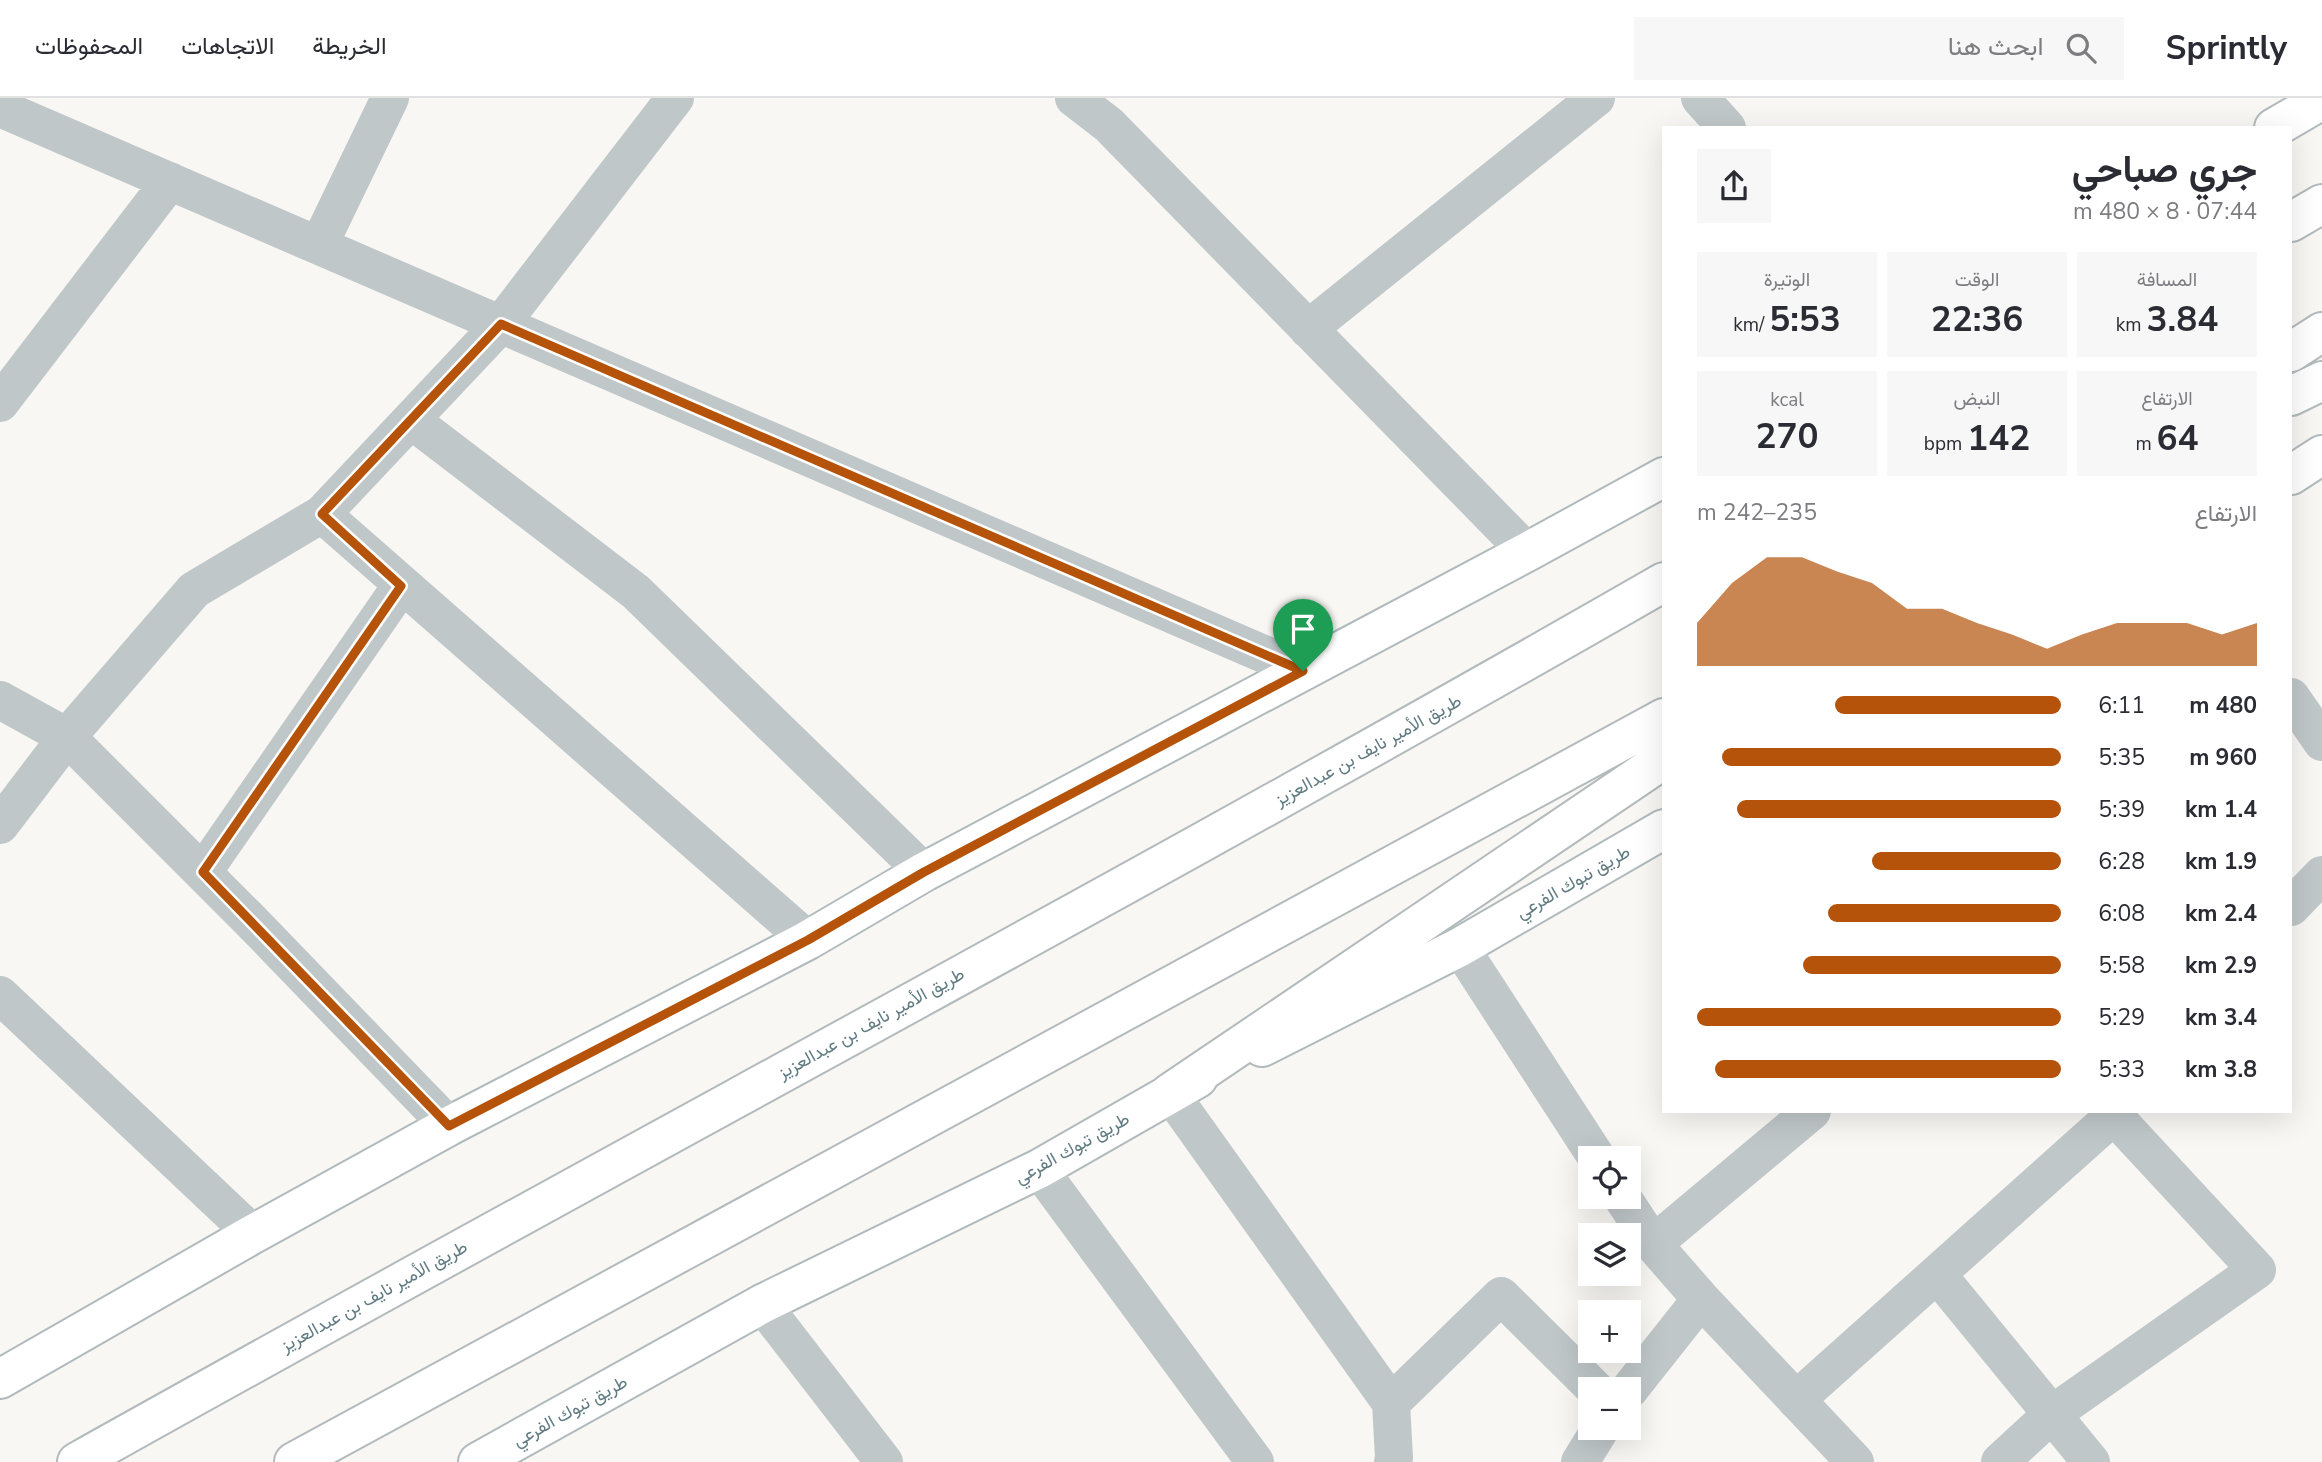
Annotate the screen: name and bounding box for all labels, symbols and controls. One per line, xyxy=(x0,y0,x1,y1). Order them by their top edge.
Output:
search box xyxy=(1634,17,2124,80)
text: Sprintly xyxy=(2166,26,2287,71)
text: ابحث هنا xyxy=(1948,29,2044,64)
icon: search xyxy=(2062,29,2100,67)
text: المحفوظات xyxy=(35,30,143,62)
text: الاتجاهات xyxy=(181,30,274,62)
text: الخريطة xyxy=(312,30,387,62)
text: جري صباحي xyxy=(2072,144,2257,195)
button: share xyxy=(1697,149,1771,223)
text: 07:44 · 8 × 480 m xyxy=(2073,196,2257,227)
text: الوتيرة xyxy=(1764,267,1810,293)
text: الوقت xyxy=(1955,267,1999,293)
text: المسافة xyxy=(2137,267,2197,293)
text: 5:53 xyxy=(1769,296,1841,343)
text: 22:36 xyxy=(1931,296,2023,343)
text: 3.84 xyxy=(2146,296,2218,343)
text: /km xyxy=(1733,312,1769,338)
text: km xyxy=(2116,312,2146,338)
text: النبض xyxy=(1953,386,2001,412)
text: الارتفاع xyxy=(2141,386,2193,412)
text: kcal xyxy=(1770,387,1804,413)
text: 270 xyxy=(1755,413,1819,460)
text: 142 xyxy=(1967,415,2030,462)
text: 64 xyxy=(2157,415,2199,462)
text: bpm xyxy=(1924,431,1967,457)
text: m xyxy=(2135,431,2157,457)
text: 235–242 m xyxy=(1697,497,1817,528)
text: الارتفاع xyxy=(2195,498,2257,529)
pin xyxy=(1273,599,1333,671)
icon: arrive xyxy=(1284,610,1322,648)
street label: طريق الأمير نايف بن عبدالعزيز xyxy=(1269,689,1466,812)
text: 6:11 xyxy=(2098,690,2145,721)
text: 480 m xyxy=(2189,690,2257,721)
text: 5:35 xyxy=(2098,742,2145,773)
text: 960 m xyxy=(2189,742,2257,773)
text: 5:39 xyxy=(2098,794,2145,825)
text: 1.4 km xyxy=(2185,794,2257,825)
street label: طريق تبوك الفرعي xyxy=(1512,840,1636,927)
text: 6:28 xyxy=(2098,846,2145,877)
text: 1.9 km xyxy=(2185,846,2257,877)
text: 6:08 xyxy=(2098,898,2145,929)
text: 2.4 km xyxy=(2185,898,2257,929)
text: 5:58 xyxy=(2098,950,2145,981)
text: 2.9 km xyxy=(2185,950,2257,981)
street label: طريق الأمير نايف بن عبدالعزيز xyxy=(772,962,969,1085)
text: 5:29 xyxy=(2098,1002,2145,1033)
text: 3.4 km xyxy=(2185,1002,2257,1033)
text: 5:33 xyxy=(2098,1054,2145,1085)
text: 3.8 km xyxy=(2185,1054,2257,1085)
street label: طريق تبوك الفرعي xyxy=(1010,1106,1135,1192)
map controls xyxy=(1578,1146,1641,1440)
button: locate xyxy=(1578,1146,1641,1209)
button: layers xyxy=(1578,1223,1641,1286)
street label: طريق الأمير نايف بن عبدالعزيز xyxy=(275,1235,472,1358)
button: + xyxy=(1578,1300,1641,1363)
street label: طريق تبوك الفرعي xyxy=(508,1369,633,1455)
button: − xyxy=(1578,1377,1641,1440)

